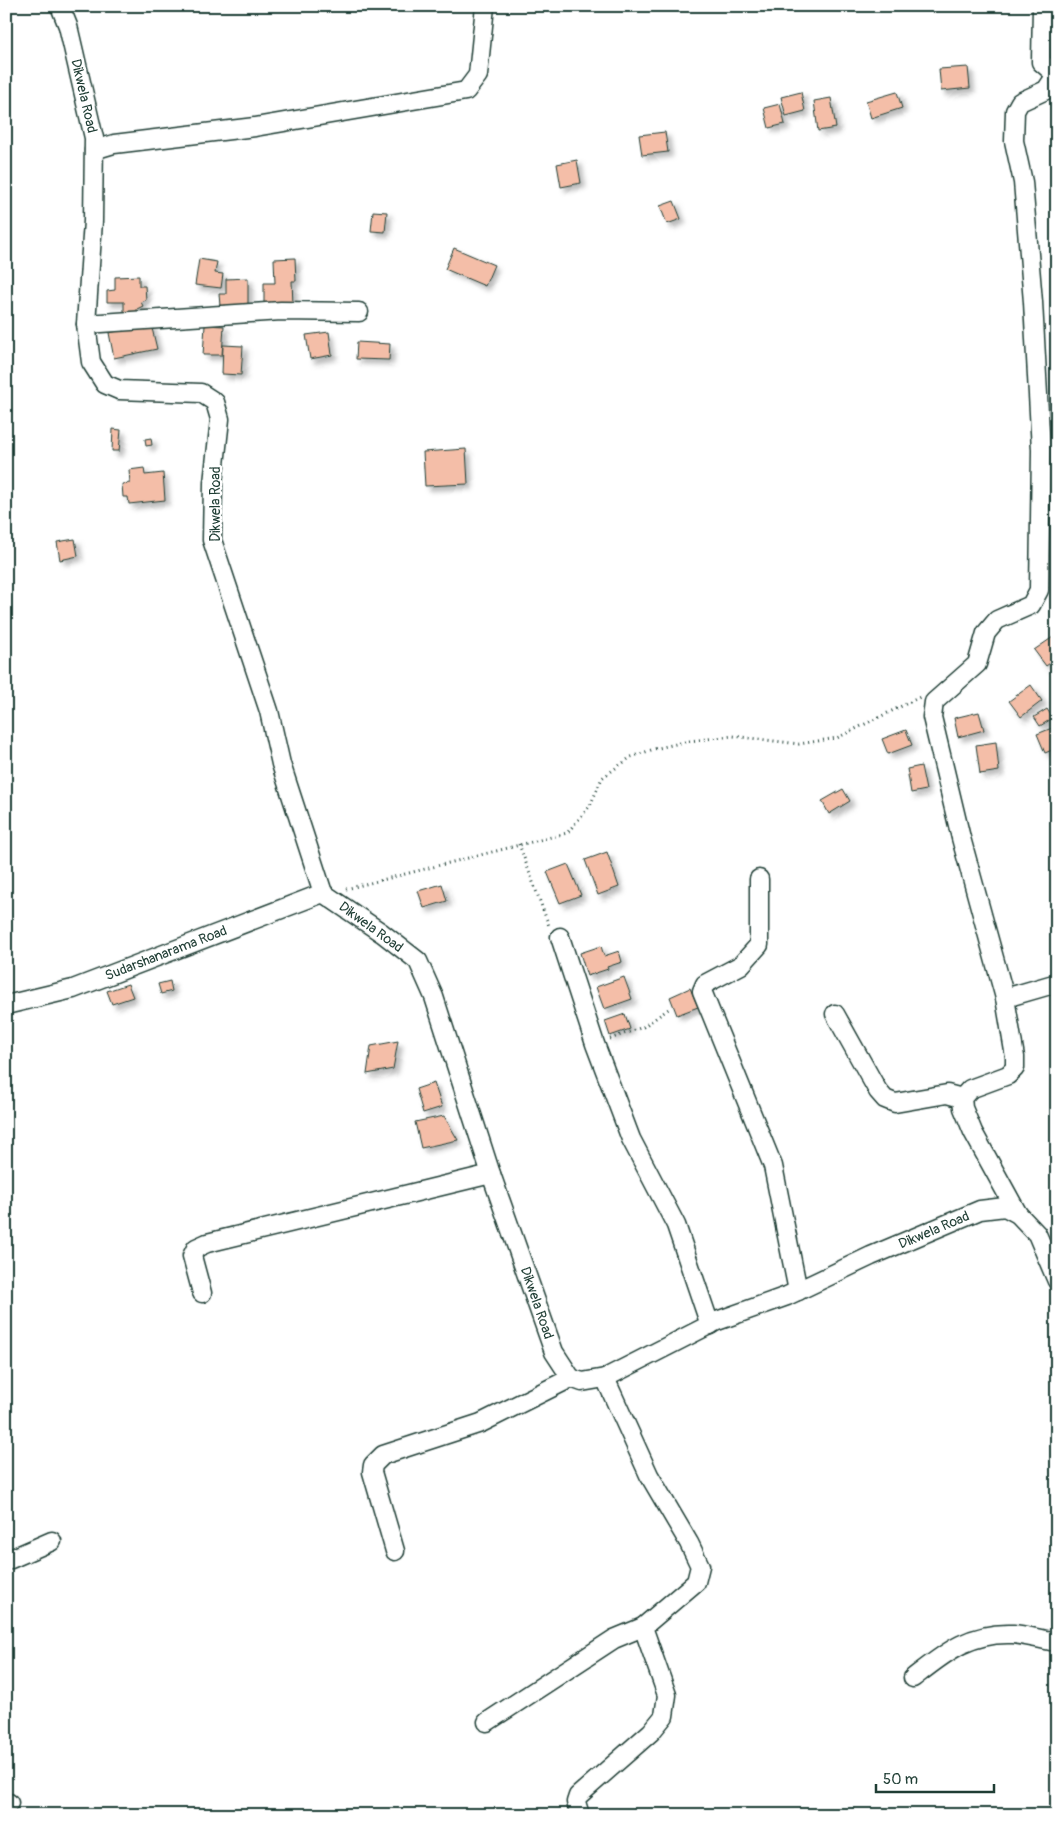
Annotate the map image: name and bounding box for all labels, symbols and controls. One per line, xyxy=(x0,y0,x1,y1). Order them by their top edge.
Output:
street label: Dikwela Road xyxy=(67,57,101,135)
street label: Dikwela Road xyxy=(207,466,224,542)
street label: Dikwela Road xyxy=(336,898,407,956)
street label: Sudarshanarama Road xyxy=(103,922,230,984)
street label: Dikwela Road xyxy=(896,1207,972,1253)
street label: Dikwela Road xyxy=(517,1265,557,1342)
scale bar xyxy=(876,1761,993,1793)
text: 50 m xyxy=(883,1770,918,1789)

